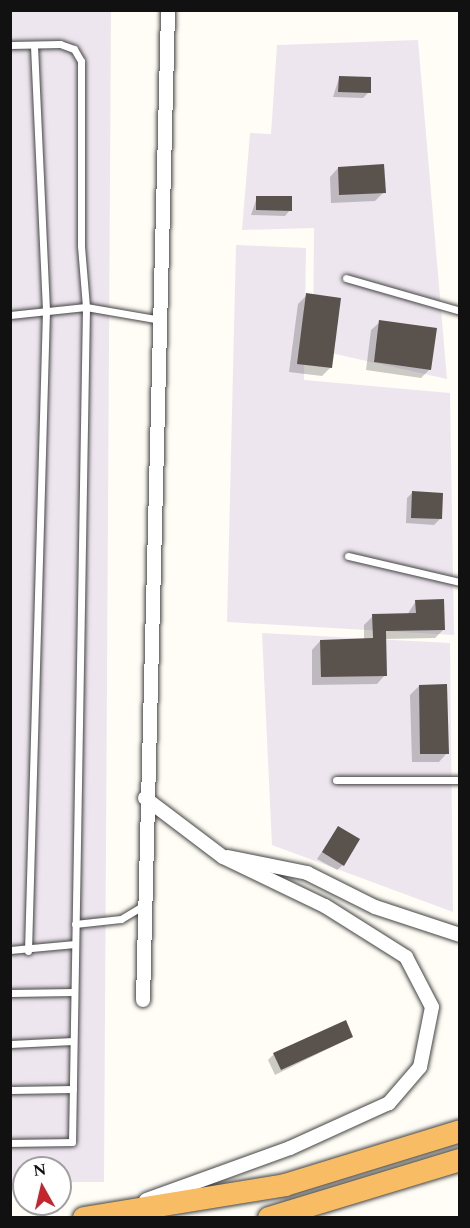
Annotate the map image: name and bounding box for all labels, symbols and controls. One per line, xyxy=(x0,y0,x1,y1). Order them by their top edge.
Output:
north arrow xyxy=(12,1156,72,1216)
text: N xyxy=(32,1157,48,1183)

